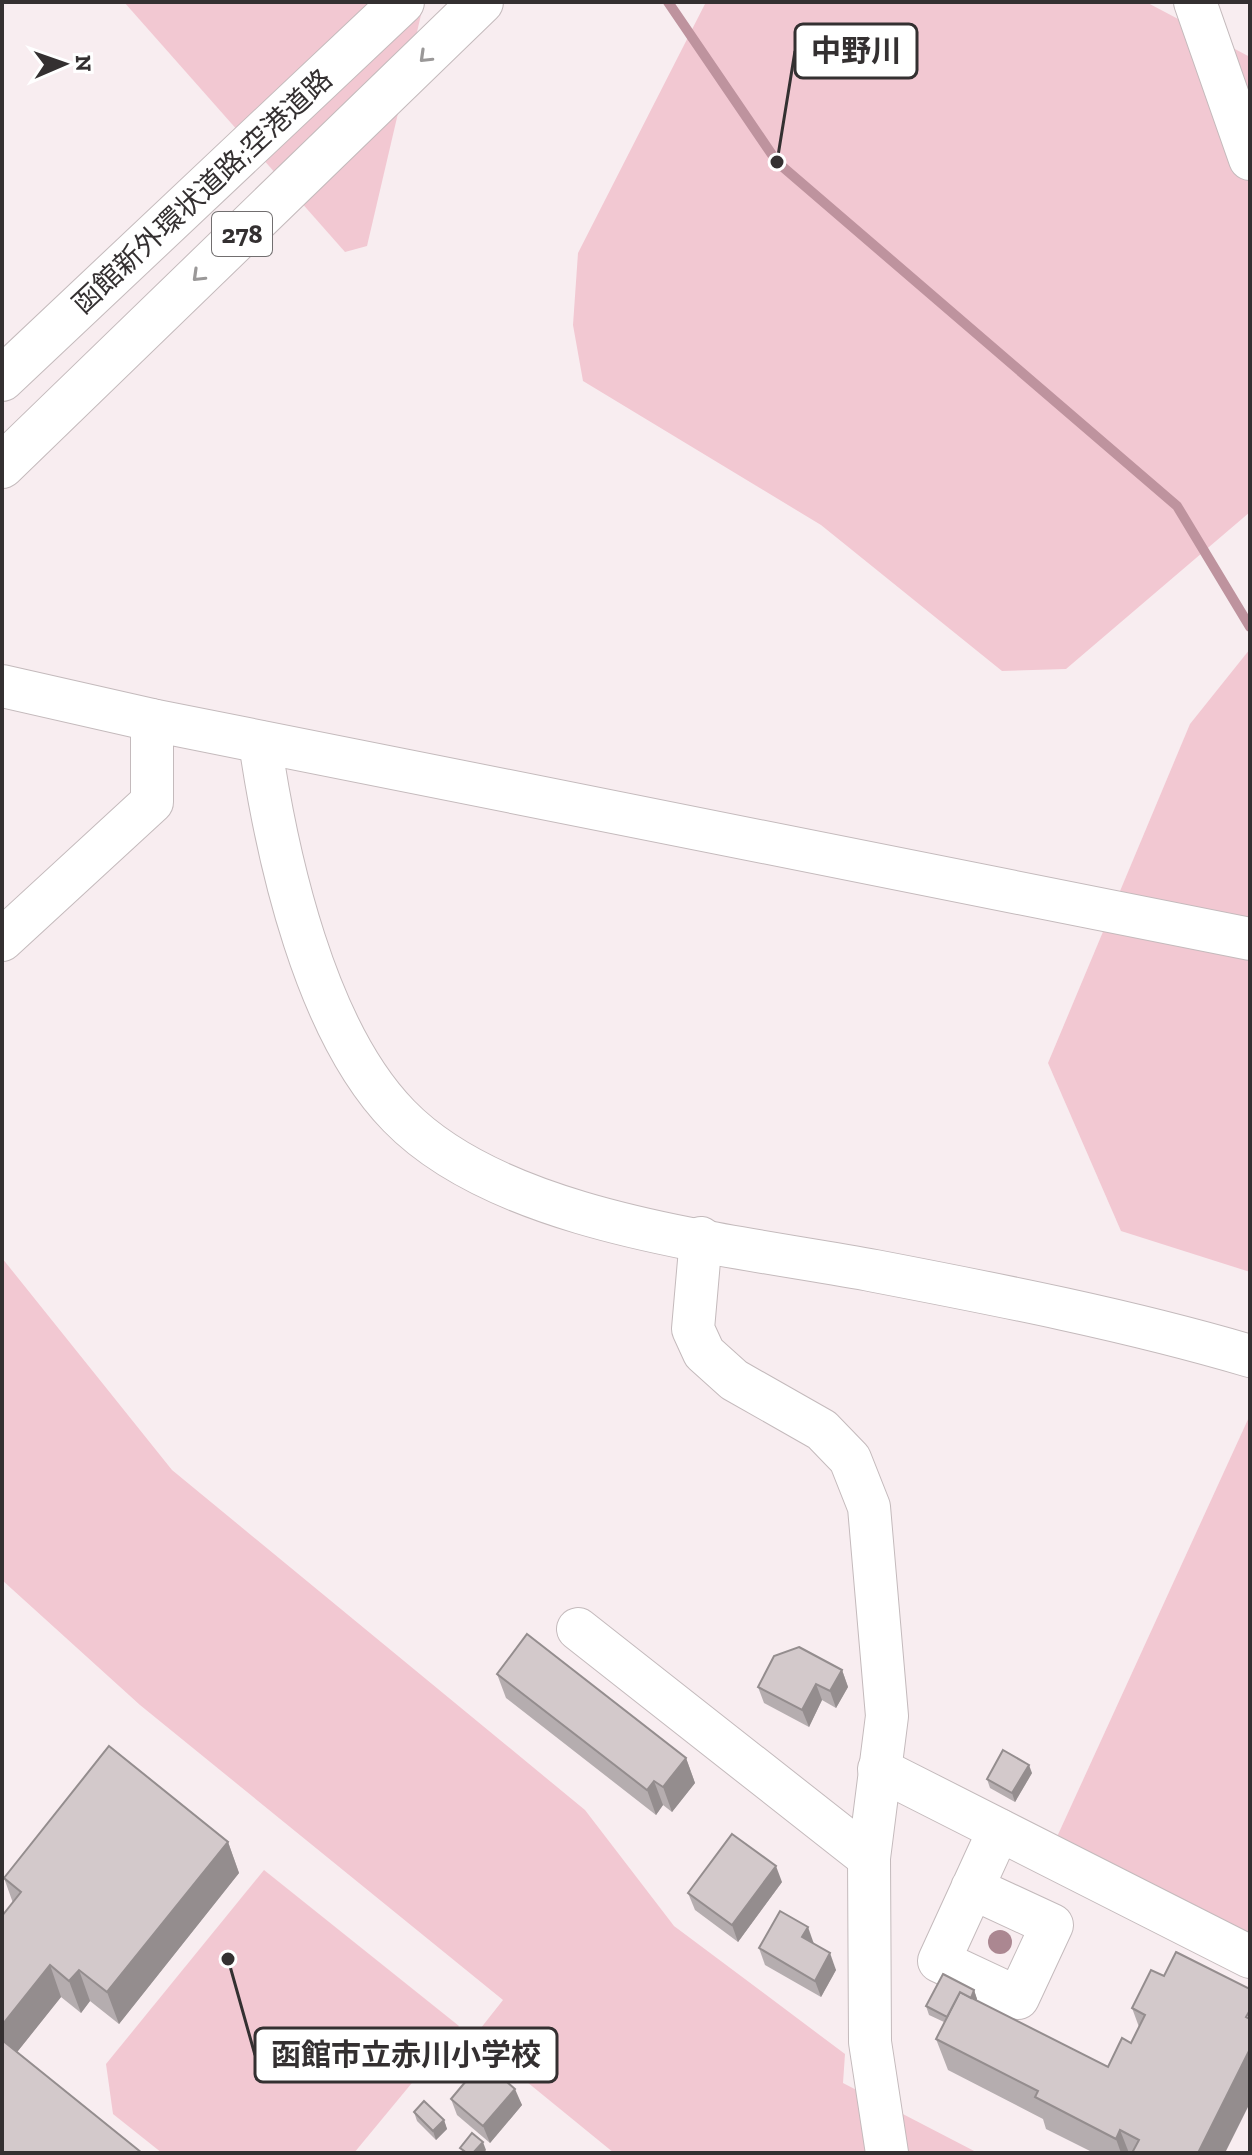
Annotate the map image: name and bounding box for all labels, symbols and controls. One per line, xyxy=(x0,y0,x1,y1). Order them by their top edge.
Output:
north arrow xyxy=(24,24,104,104)
callout: 中野川 xyxy=(795,24,917,78)
text: 中野川 xyxy=(811,33,901,69)
one-way arrow xyxy=(420,48,434,62)
text: N xyxy=(70,54,97,72)
street label: 函館新外環状道路;空港道路 xyxy=(66,62,339,320)
road number: 278 xyxy=(212,212,272,256)
one-way arrow xyxy=(193,267,207,282)
callout: 函館市立赤川小学校 xyxy=(255,2028,557,2082)
text: 函館市立赤川小学校 xyxy=(271,2037,541,2073)

